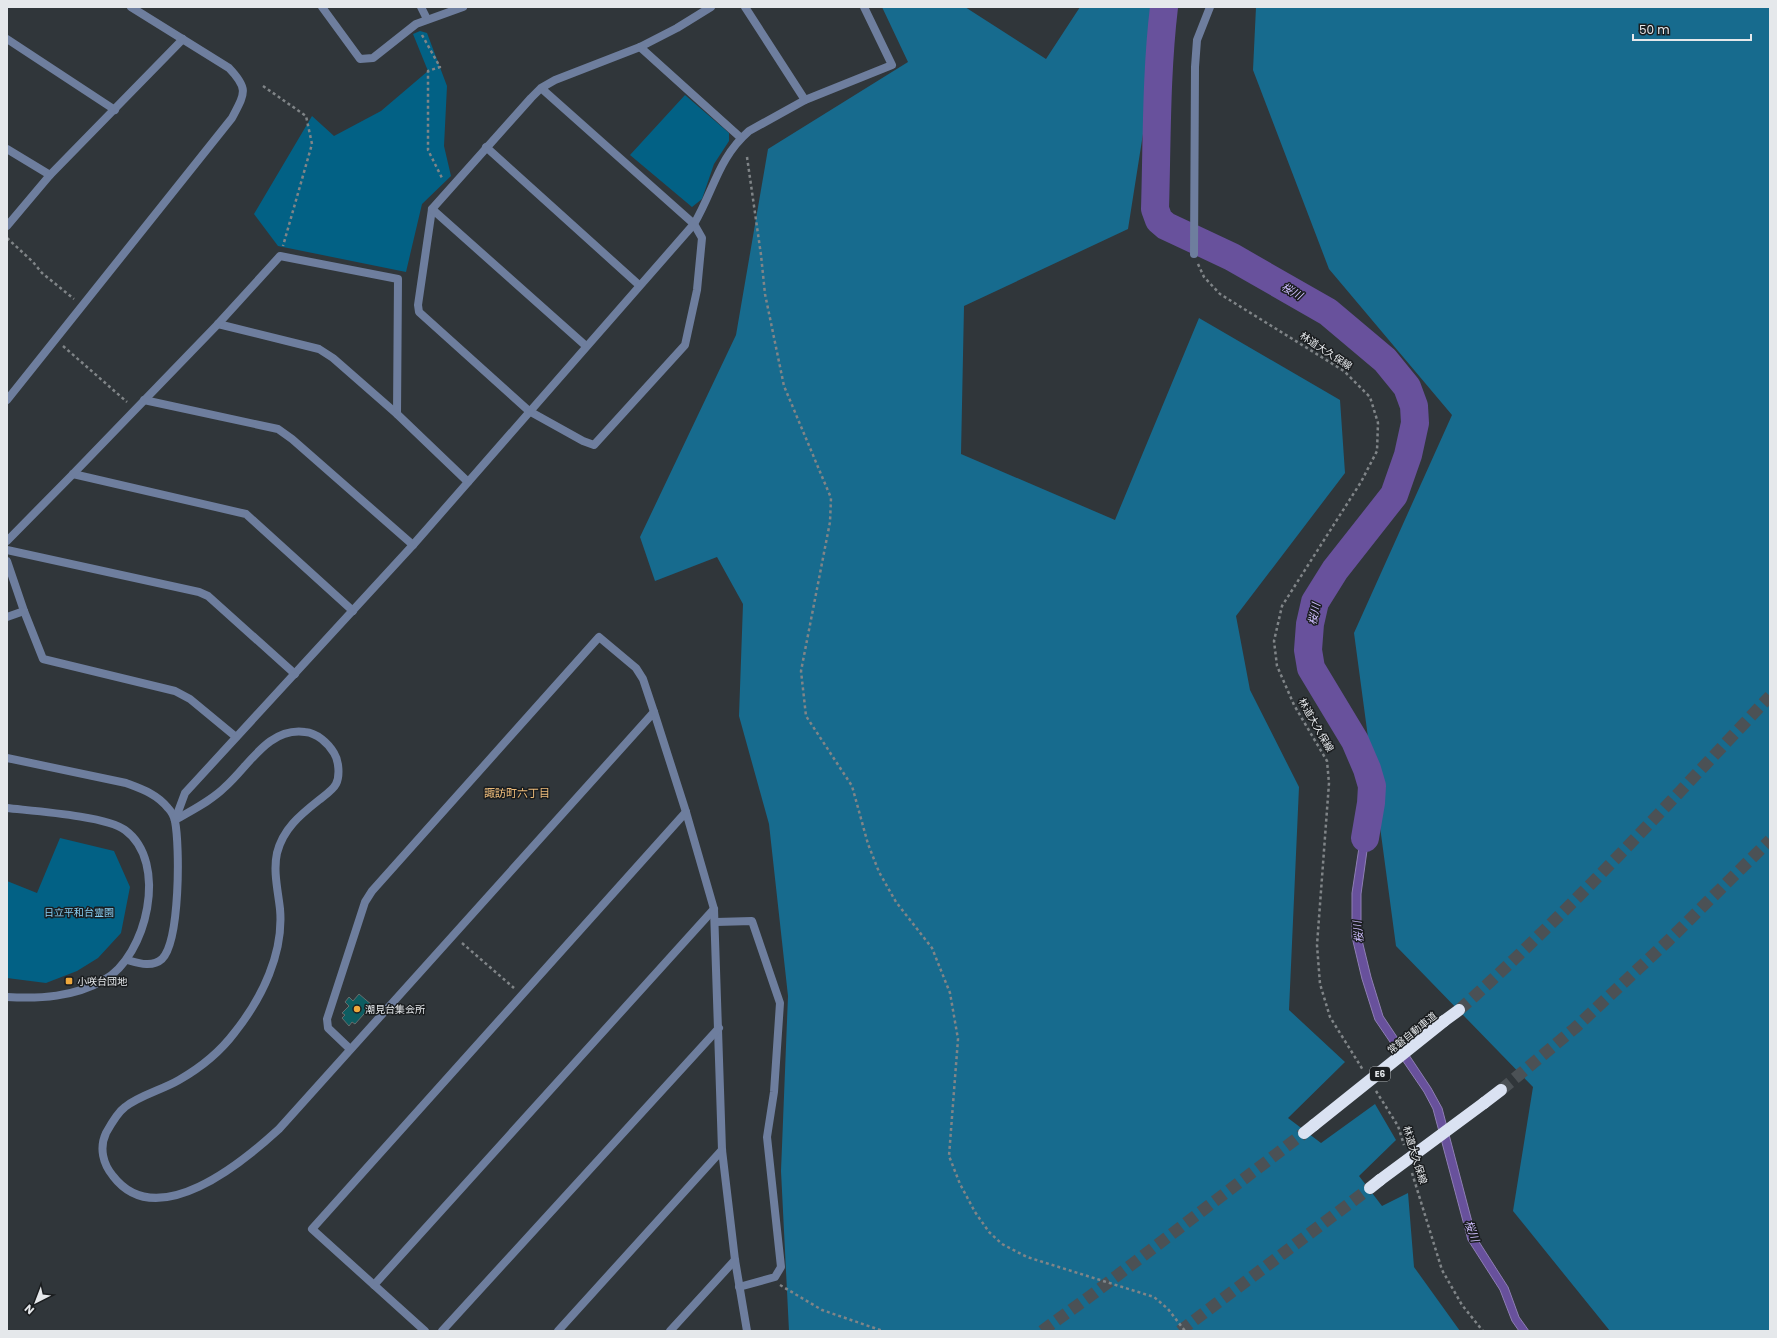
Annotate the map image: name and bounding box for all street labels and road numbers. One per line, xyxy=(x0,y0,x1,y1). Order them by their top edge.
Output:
street label: 林道大久保線 xyxy=(1297,328,1355,374)
street label: 林道大久保線 xyxy=(1295,695,1337,755)
street label: 常磐自動車道 xyxy=(1384,1008,1440,1058)
road number: E6 xyxy=(1370,1067,1390,1081)
street label: 林道大久保線 xyxy=(1399,1124,1431,1186)

